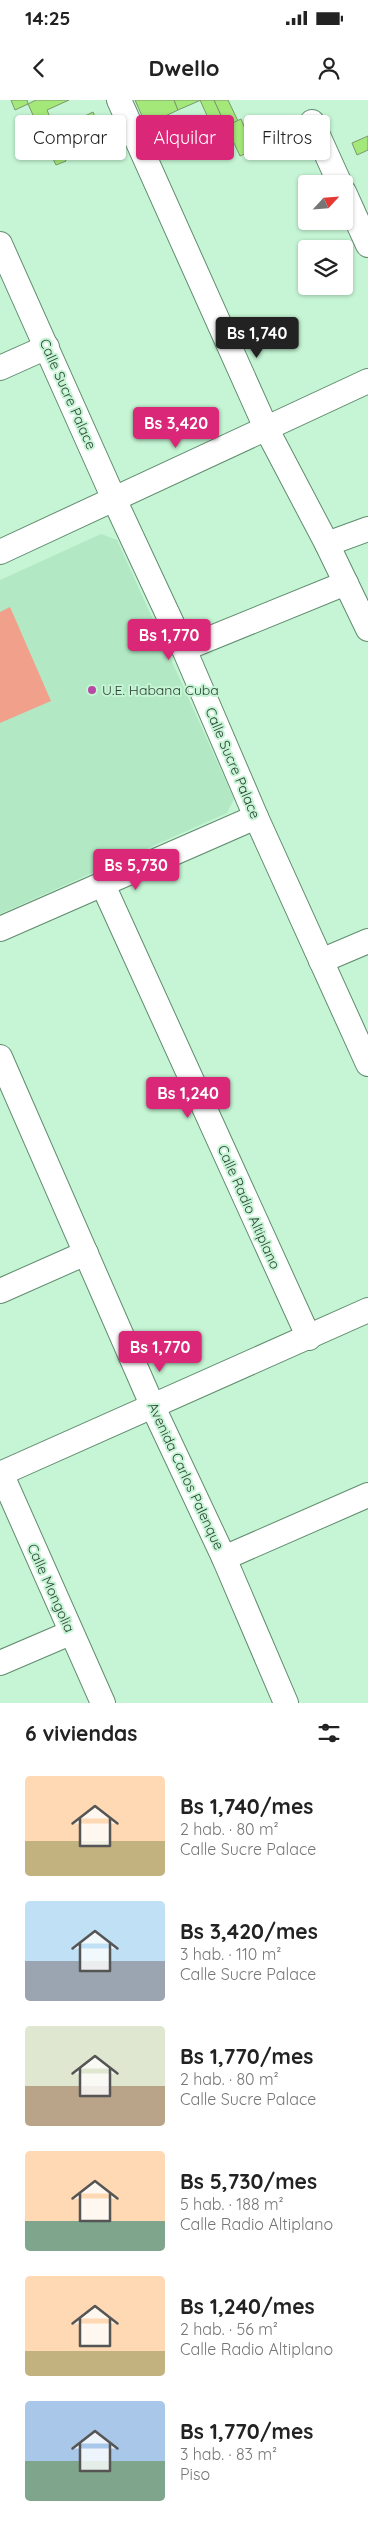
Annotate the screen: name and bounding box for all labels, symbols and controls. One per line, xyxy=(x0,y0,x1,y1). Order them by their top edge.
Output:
text: 14:25 xyxy=(25,6,71,30)
icon: back xyxy=(25,54,53,82)
text: Dwello xyxy=(149,54,220,82)
icon: person xyxy=(315,54,343,82)
chip: Comprar xyxy=(15,115,126,160)
chip: Alquilar xyxy=(136,115,234,160)
chip: Filtros xyxy=(244,115,330,160)
north arrow xyxy=(298,175,352,230)
map controls xyxy=(298,175,353,295)
button: layers xyxy=(298,240,353,295)
pin: Bs 1,740 xyxy=(205,316,309,359)
text: Bs 1,740 xyxy=(227,323,287,343)
street label: Calle Sucre Palace xyxy=(36,336,100,452)
pin: Bs 3,420 xyxy=(124,406,228,449)
text: Bs 3,420 xyxy=(144,413,208,433)
pin: Bs 1,770 xyxy=(117,618,221,661)
text: Bs 1,770 xyxy=(139,625,199,645)
place label: U.E. Habana Cuba xyxy=(102,681,219,699)
marker: U.E. Habana Cuba xyxy=(86,684,98,696)
street label: Calle Sucre Palace xyxy=(201,705,265,821)
pin: Bs 5,730 xyxy=(84,848,188,891)
text: Bs 5,730 xyxy=(104,855,168,875)
pin: Bs 1,240 xyxy=(136,1076,240,1119)
text: Bs 1,240 xyxy=(157,1083,219,1103)
street label: Calle Radio Altiplano xyxy=(214,1142,284,1272)
pin: Bs 1,770 xyxy=(108,1330,212,1373)
text: Bs 1,770 xyxy=(130,1337,190,1357)
street label: Avenida Carlos Palenque xyxy=(144,1399,228,1553)
street label: Calle Mongolia xyxy=(23,1541,79,1635)
icon: filters xyxy=(315,1719,343,1747)
text: 6 viviendas xyxy=(25,1720,137,1746)
text: Bs 1,740/mes xyxy=(180,1793,313,1819)
icon: home xyxy=(65,1796,125,1856)
text: 2 hab. · 80 m² xyxy=(180,1819,279,1839)
text: Calle Sucre Palace xyxy=(180,1839,316,1859)
text: Bs 3,420/mes xyxy=(180,1918,318,1944)
icon: home xyxy=(65,1921,125,1981)
text: 3 hab. · 110 m² xyxy=(180,1944,281,1964)
text: Calle Sucre Palace xyxy=(180,1964,316,1984)
text: Bs 1,770/mes xyxy=(180,2043,313,2069)
icon: home xyxy=(65,2046,125,2106)
text: 2 hab. · 80 m² xyxy=(180,2069,279,2089)
text: Calle Sucre Palace xyxy=(180,2089,316,2109)
text: Bs 5,730/mes xyxy=(180,2168,317,2194)
icon: home xyxy=(65,2171,125,2231)
text: 5 hab. · 188 m² xyxy=(180,2194,284,2214)
text: Calle Radio Altiplano xyxy=(180,2214,333,2234)
text: Bs 1,240/mes xyxy=(180,2293,315,2319)
icon: home xyxy=(65,2296,125,2356)
text: 2 hab. · 56 m² xyxy=(180,2319,278,2339)
text: Calle Radio Altiplano xyxy=(180,2339,333,2359)
text: Bs 1,770/mes xyxy=(180,2418,313,2444)
icon: home xyxy=(65,2421,125,2481)
text: 3 hab. · 83 m² xyxy=(180,2444,277,2464)
text: Piso xyxy=(180,2464,210,2484)

